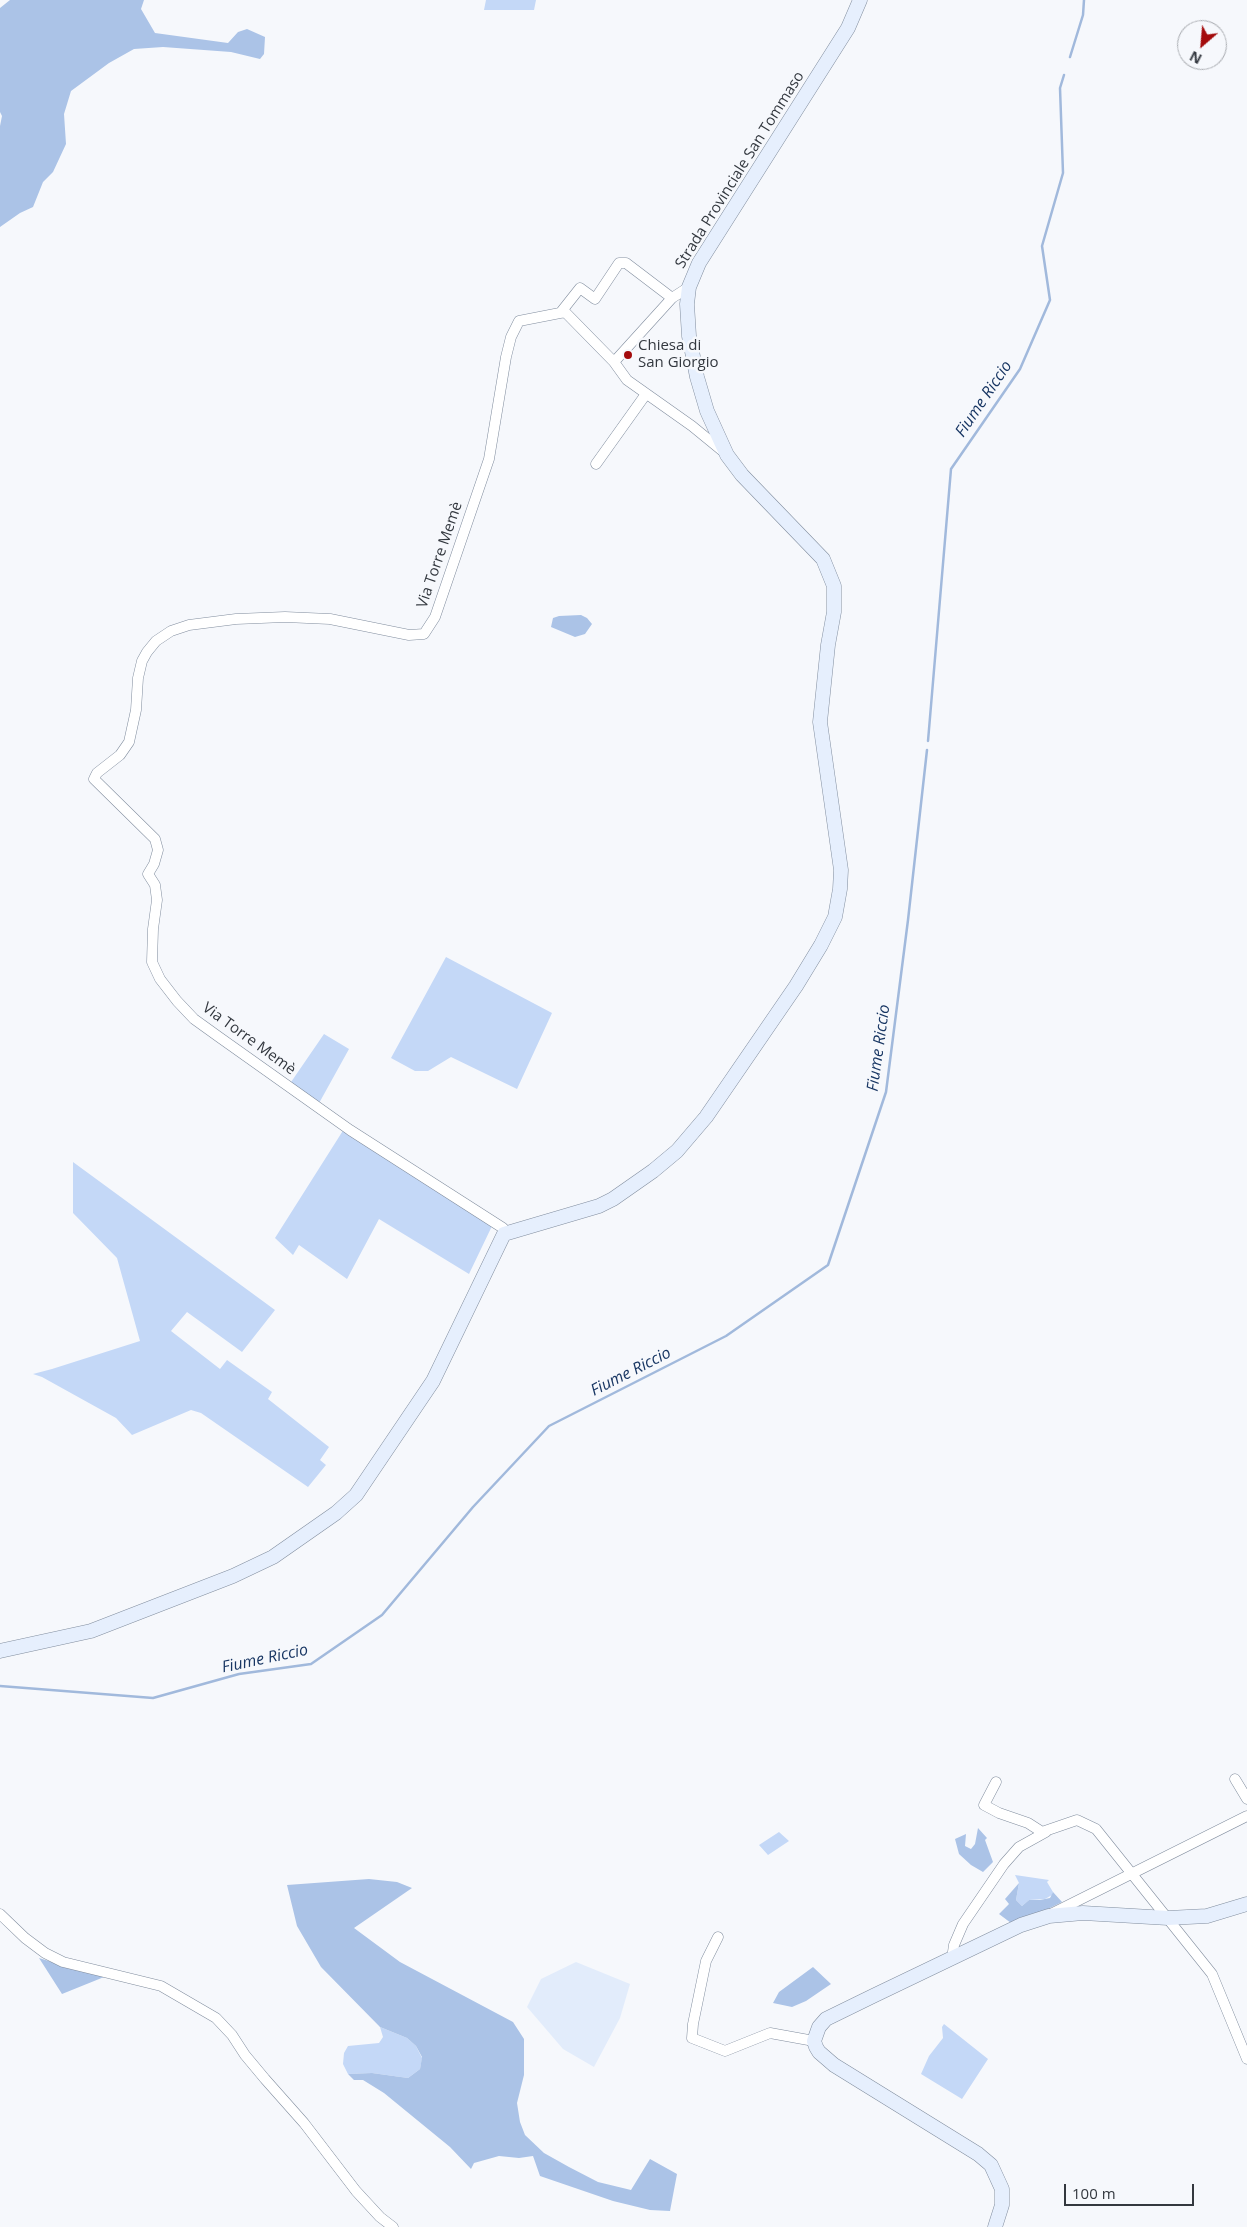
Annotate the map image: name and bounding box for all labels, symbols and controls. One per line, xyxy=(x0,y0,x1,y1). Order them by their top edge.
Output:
north arrow xyxy=(1177,20,1227,70)
text: N xyxy=(1186,47,1205,69)
street label: Strada Provinciale San Tommaso xyxy=(672,68,808,272)
place label: Chiesa di San Giorgio xyxy=(638,337,718,372)
marker: Chiesa di San Giorgio xyxy=(622,349,634,361)
water label: Fiume Riccio xyxy=(952,357,1016,441)
street label: Via Torre Memè xyxy=(413,500,467,610)
street label: Via Torre Memè xyxy=(199,999,299,1079)
water label: Fiume Riccio xyxy=(863,1003,895,1093)
water label: Fiume Riccio xyxy=(588,1344,674,1400)
water label: Fiume Riccio xyxy=(220,1640,310,1678)
scale bar xyxy=(1067,2174,1197,2206)
text: 100 m xyxy=(1072,2183,1116,2203)

